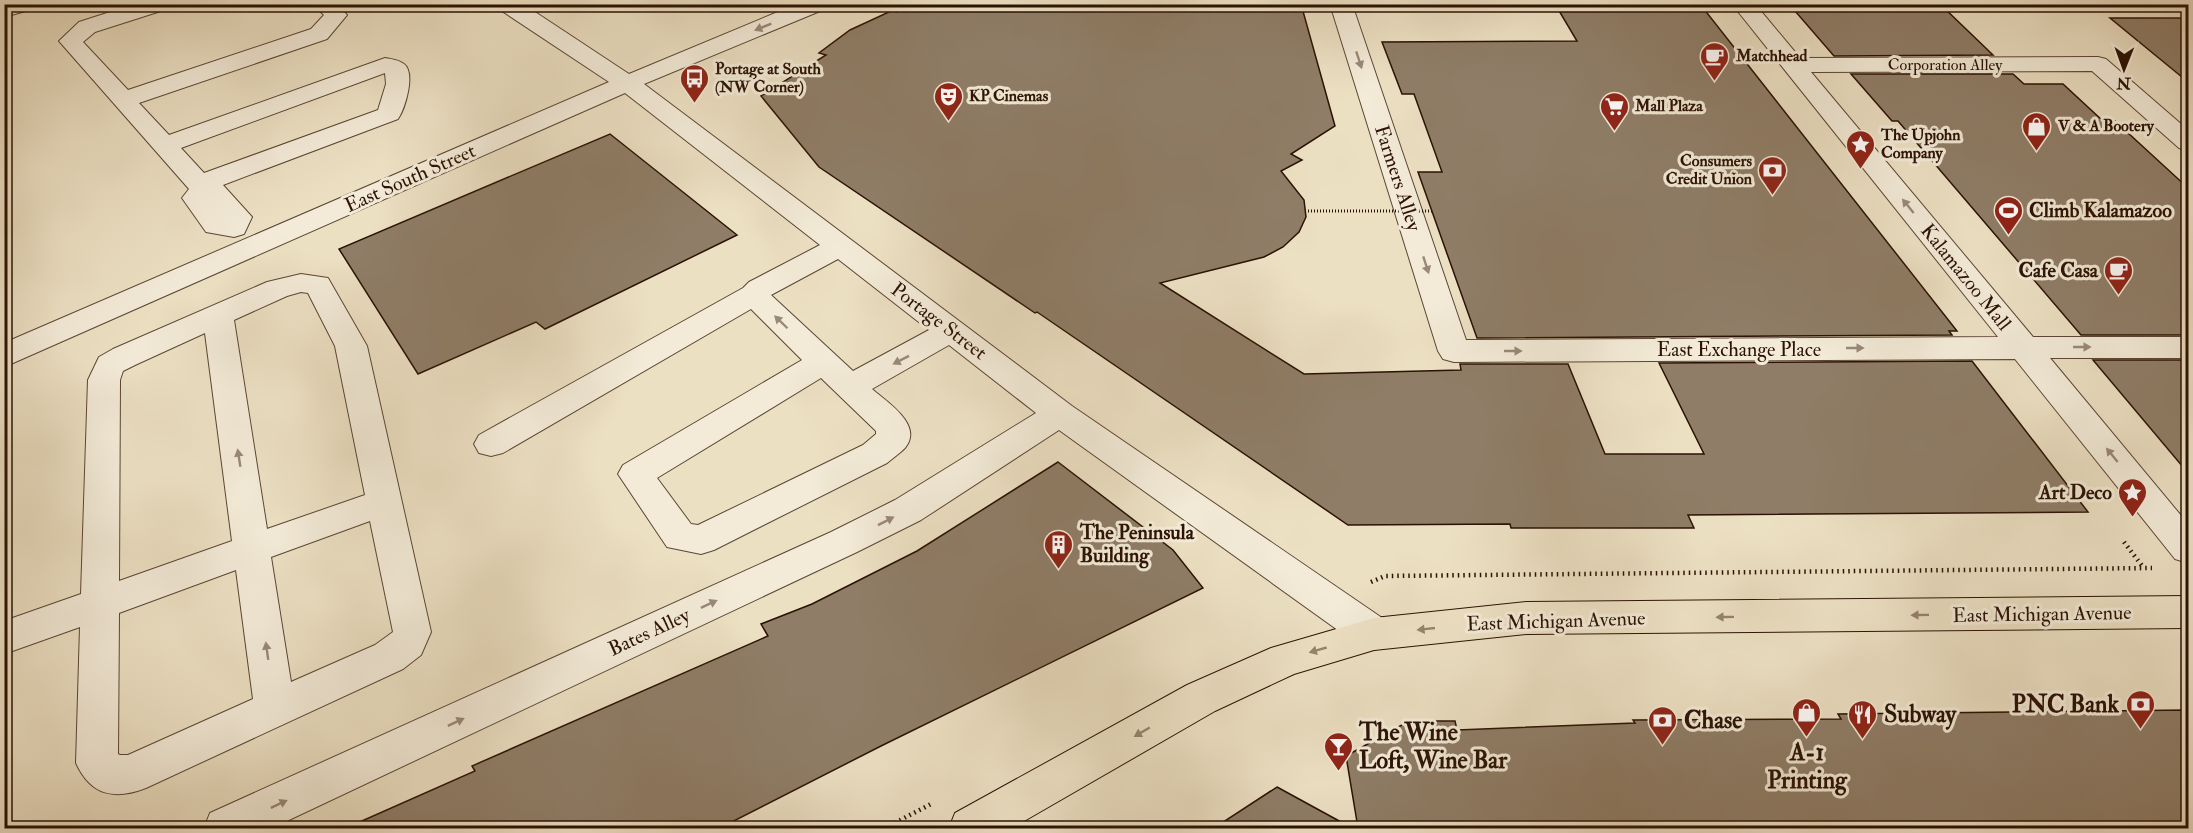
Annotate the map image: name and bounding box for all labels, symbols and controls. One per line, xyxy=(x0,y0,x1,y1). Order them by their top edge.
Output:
one-way arrow xyxy=(754,22,772,32)
north arrow xyxy=(2094,39,2154,99)
cafe icon: Matchhead xyxy=(1699,40,1731,82)
place label: Matchhead xyxy=(1735,46,1808,66)
one-way arrow xyxy=(1355,51,1364,69)
street label: Corporation Alley xyxy=(1888,55,2003,76)
place label: Portage at South (NW Corner) xyxy=(715,59,821,97)
bus stop icon: Portage at South (NW Corner) xyxy=(678,62,710,104)
text: N xyxy=(2116,73,2132,93)
theatre icon: KP Cinemas xyxy=(932,80,964,122)
place label: KP Cinemas xyxy=(969,86,1049,106)
supermarket icon: Mall Plaza xyxy=(1598,90,1630,132)
place label: Mall Plaza xyxy=(1634,96,1703,116)
shop icon: V & A Bootery xyxy=(2021,110,2053,152)
place label: V & A Bootery xyxy=(2057,116,2155,137)
street label: Farmers Alley xyxy=(1369,122,1427,235)
place label: The Upjohn Company xyxy=(1880,125,1961,164)
place icon: The Upjohn Company xyxy=(1844,128,1876,170)
street label: East South Street xyxy=(341,138,480,218)
place label: Consumers Credit Union xyxy=(1666,151,1753,189)
bank icon: Consumers Credit Union xyxy=(1757,154,1789,196)
sports icon: Climb Kalamazoo xyxy=(1992,194,2024,236)
place label: Climb Kalamazoo xyxy=(2029,198,2172,223)
one-way arrow xyxy=(1902,199,1915,214)
street label: Kalamazoo Mall xyxy=(1915,219,2017,335)
cafe icon: Cafe Casa xyxy=(2103,254,2135,296)
one-way arrow xyxy=(1422,256,1431,274)
place label: Cafe Casa xyxy=(2018,258,2099,283)
street label: Portage Street xyxy=(886,277,992,365)
one-way arrow xyxy=(774,315,788,329)
street label: East Exchange Place xyxy=(1657,337,1821,362)
one-way arrow xyxy=(2072,342,2091,352)
one-way arrow xyxy=(1845,343,1864,353)
one-way arrow xyxy=(1503,346,1522,356)
one-way arrow xyxy=(893,355,910,365)
one-way arrow xyxy=(2106,447,2118,462)
one-way arrow xyxy=(235,448,244,467)
place icon: Art Deco xyxy=(2117,476,2149,518)
place label: Art Deco xyxy=(2038,480,2112,505)
one-way arrow xyxy=(877,516,894,525)
place label: The Peninsula Building xyxy=(1079,520,1195,569)
building icon: The Peninsula Building xyxy=(1043,528,1075,570)
one-way arrow xyxy=(701,600,718,609)
street label: East Michigan Avenue xyxy=(1952,600,2132,628)
street label: Bates Alley xyxy=(604,602,695,662)
street label: East Michigan Avenue xyxy=(1466,605,1646,637)
one-way arrow xyxy=(1911,610,1930,620)
one-way arrow xyxy=(1716,612,1735,621)
one-way arrow xyxy=(1416,624,1435,634)
one-way arrow xyxy=(262,641,271,660)
one-way arrow xyxy=(1309,646,1327,656)
bank icon: PNC Bank xyxy=(2124,688,2156,730)
place label: PNC Bank xyxy=(2012,689,2119,720)
shop icon: A-1 Printing xyxy=(1791,696,1823,738)
restaurant icon: Subway xyxy=(1847,698,1879,740)
place label: Subway xyxy=(1884,699,1958,730)
bank icon: Chase xyxy=(1647,704,1679,746)
place label: Chase xyxy=(1684,705,1742,736)
one-way arrow xyxy=(448,717,465,726)
place label: The Wine Loft, Wine Bar xyxy=(1358,717,1508,776)
one-way arrow xyxy=(1133,727,1150,737)
bar icon: The Wine Loft, Wine Bar xyxy=(1322,730,1354,772)
place label: A-1 Printing xyxy=(1767,737,1848,796)
one-way arrow xyxy=(271,799,288,808)

